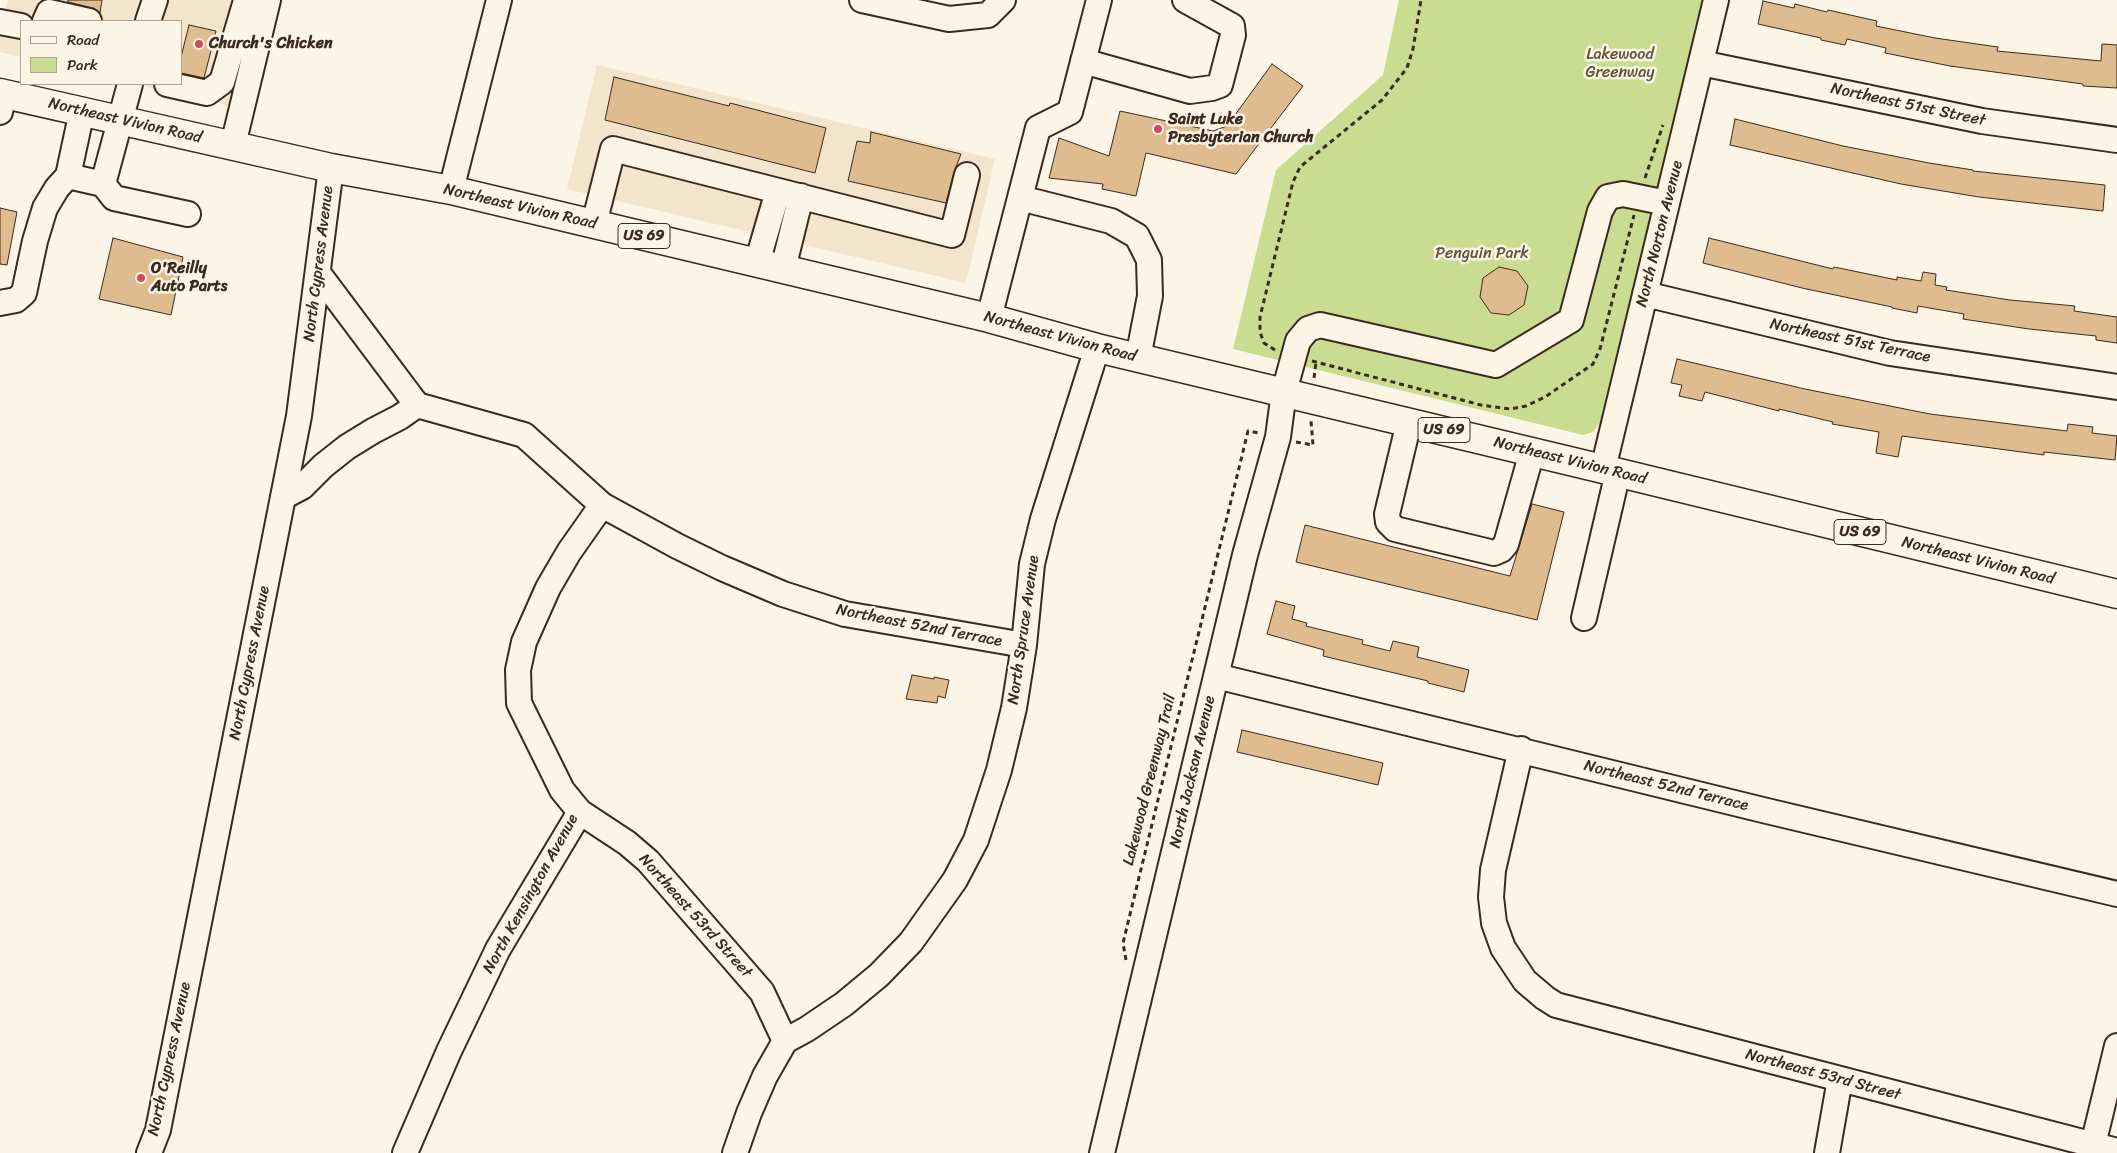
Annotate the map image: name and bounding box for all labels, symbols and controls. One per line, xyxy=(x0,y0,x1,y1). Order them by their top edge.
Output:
legend xyxy=(20,20,182,85)
text: Road xyxy=(67,27,99,53)
place label: Church's Chicken xyxy=(209,34,333,54)
marker: Church's Chicken xyxy=(193,38,205,50)
park label: Lakewood Greenway xyxy=(1586,45,1654,83)
text: Park xyxy=(67,52,98,78)
street label: Northeast 51st Street xyxy=(1829,79,1987,131)
street label: Northeast Vivion Road xyxy=(46,94,204,148)
place label: Saint Luke Presbyterian Church xyxy=(1168,110,1314,148)
marker: Saint Luke Presbyterian Church xyxy=(1152,123,1164,135)
street label: North Norton Avenue xyxy=(1633,159,1687,309)
street label: Northeast Vivion Road xyxy=(441,180,599,234)
street label: North Cypress Avenue xyxy=(300,185,338,343)
road number: US 69 xyxy=(618,224,670,248)
park label: Penguin Park xyxy=(1435,244,1529,264)
place label: O'Reilly Auto Parts xyxy=(151,259,227,297)
marker: O'Reilly Auto Parts xyxy=(135,272,147,284)
street label: Northeast Vivion Road xyxy=(982,307,1138,367)
street label: Northeast 51st Terrace xyxy=(1768,315,1932,367)
road number: US 69 xyxy=(1418,418,1470,442)
street label: Northeast Vivion Road xyxy=(1492,433,1648,489)
road number: US 69 xyxy=(1834,520,1886,544)
street label: Northeast Vivion Road xyxy=(1900,533,2056,589)
street label: North Spruce Avenue xyxy=(1004,554,1044,706)
street label: North Cypress Avenue xyxy=(226,584,274,742)
street label: Northeast 52nd Terrace xyxy=(834,600,1004,652)
street label: Lakewood Greenway Trail xyxy=(1119,692,1181,868)
street label: North Jackson Avenue xyxy=(1166,694,1220,850)
street label: Northeast 52nd Terrace xyxy=(1582,756,1750,816)
street label: North Kensington Avenue xyxy=(479,811,583,977)
street label: Northeast 53rd Street xyxy=(634,850,756,982)
street label: North Cypress Avenue xyxy=(144,980,196,1138)
street label: Northeast 53rd Street xyxy=(1743,1045,1903,1105)

